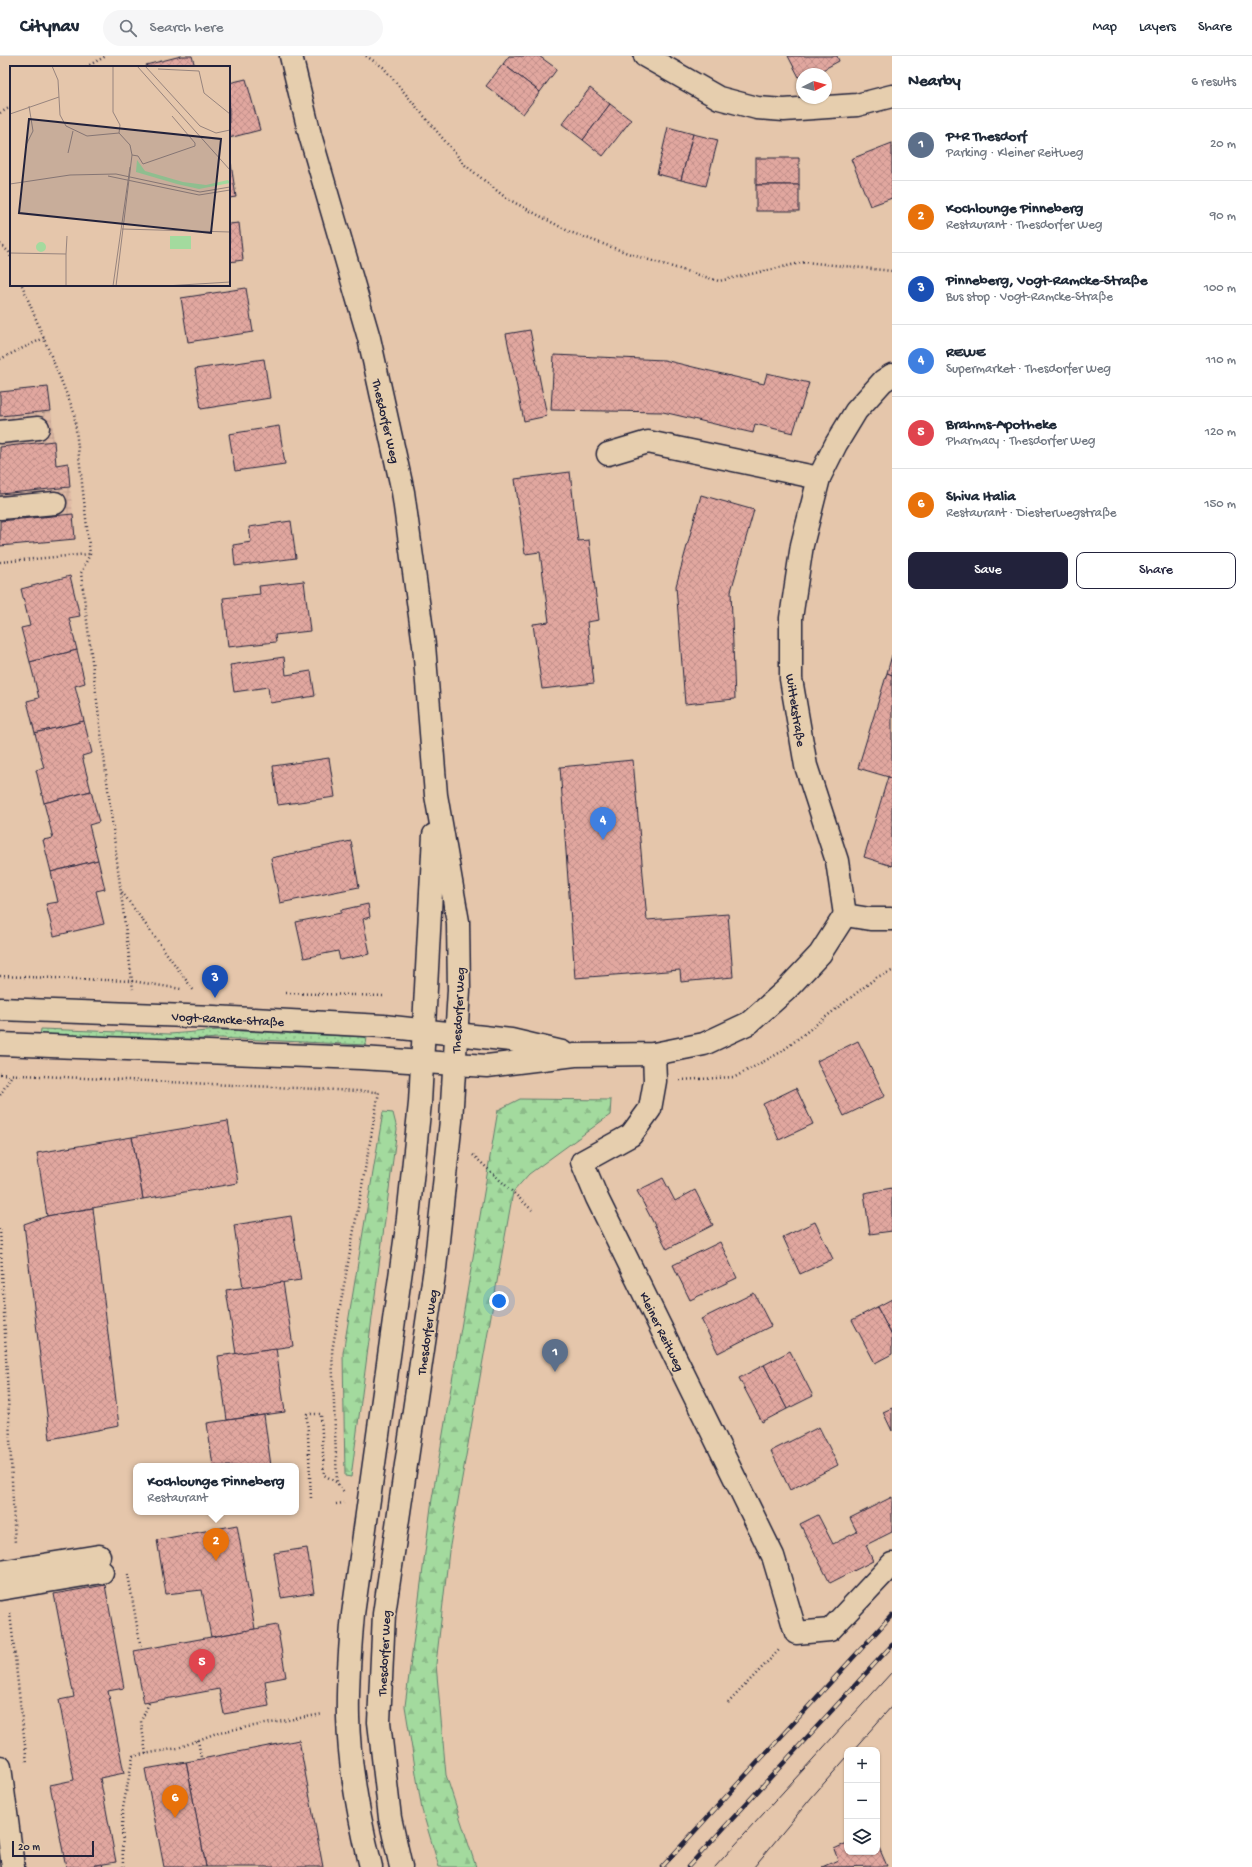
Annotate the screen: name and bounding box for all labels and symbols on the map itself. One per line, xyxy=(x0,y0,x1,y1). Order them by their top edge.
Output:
inset map xyxy=(10,66,230,286)
north arrow xyxy=(796,68,832,104)
street label: Thesdorfer Weg xyxy=(367,377,402,465)
street label: Wittekstraße xyxy=(781,673,808,748)
pin: 4 xyxy=(590,807,616,840)
pin: 3 xyxy=(202,965,228,998)
street label: Thesdorfer Weg xyxy=(450,967,469,1054)
street label: Vogt-Ramcke-Straße xyxy=(170,1010,285,1031)
street label: Thesdorfer Weg xyxy=(415,1289,442,1377)
street label: Kleiner Reitweg xyxy=(635,1290,686,1374)
your location xyxy=(489,1291,509,1311)
pin: 1 xyxy=(542,1339,568,1372)
pin: 2 xyxy=(203,1528,229,1561)
street label: Thesdorfer Weg xyxy=(376,1610,395,1697)
pin: 5 xyxy=(189,1649,215,1682)
pin: 6 xyxy=(162,1785,188,1818)
scale bar xyxy=(12,1839,94,1858)

